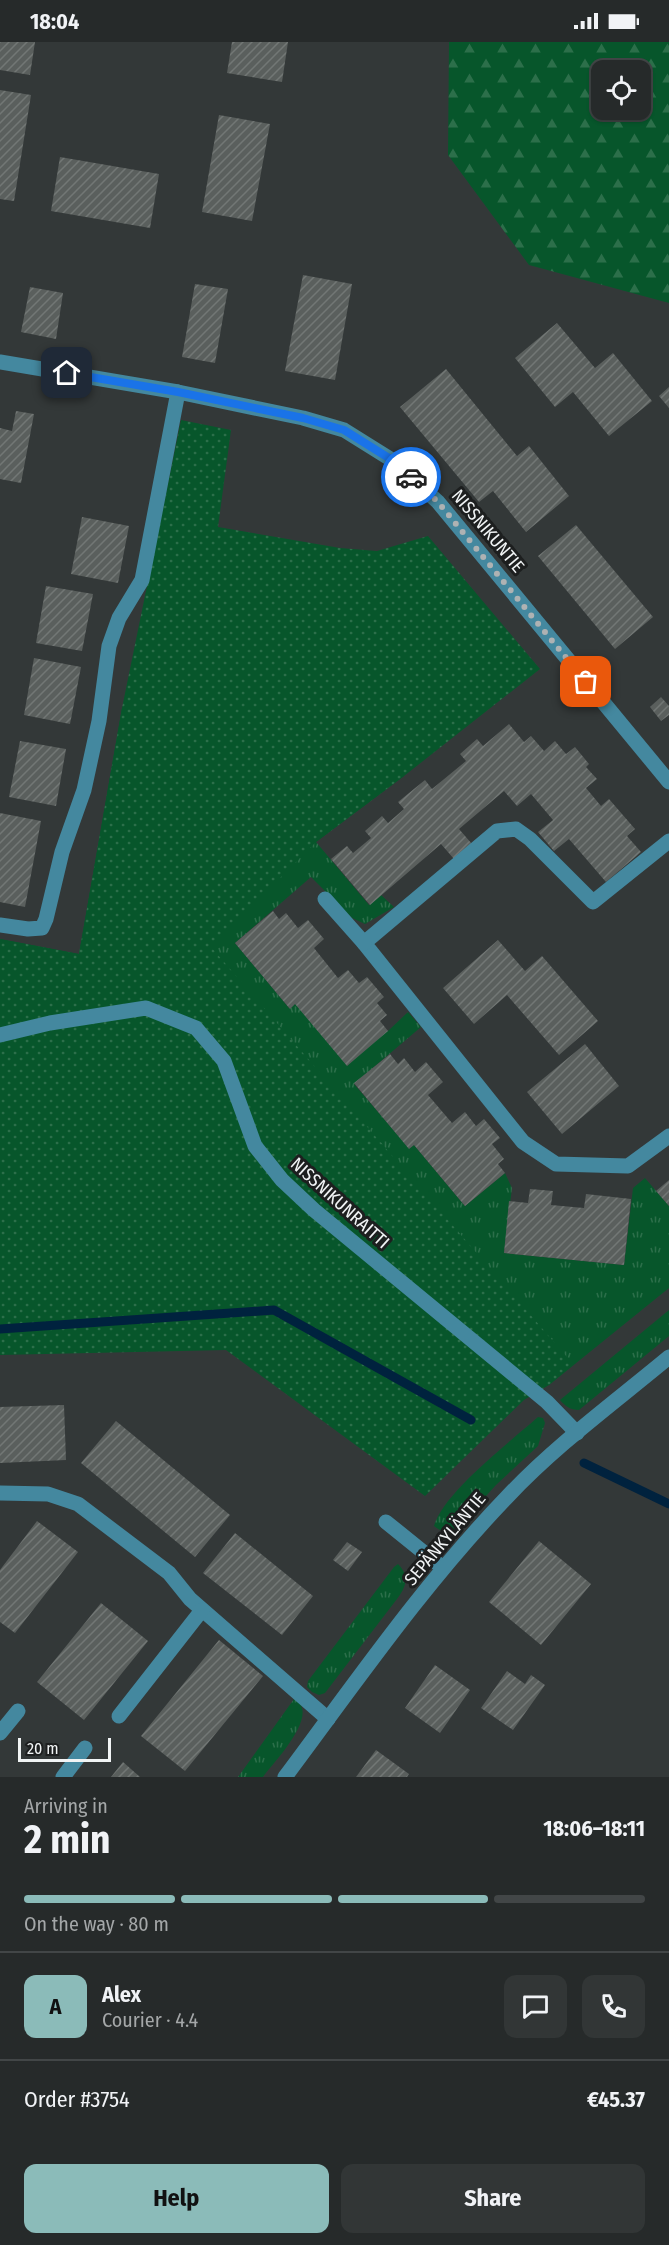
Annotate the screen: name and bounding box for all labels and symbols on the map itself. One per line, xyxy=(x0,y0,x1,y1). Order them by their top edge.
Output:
pin xyxy=(41,347,92,398)
courier xyxy=(381,447,441,507)
street label: NISSNIKUNTIE xyxy=(447,485,529,577)
pin xyxy=(560,656,611,707)
street label: NISSNIKUNRAITTI xyxy=(286,1153,394,1253)
street label: SEPÄNKYLÄNTIE xyxy=(400,1488,490,1590)
scale bar xyxy=(18,1735,111,1762)

